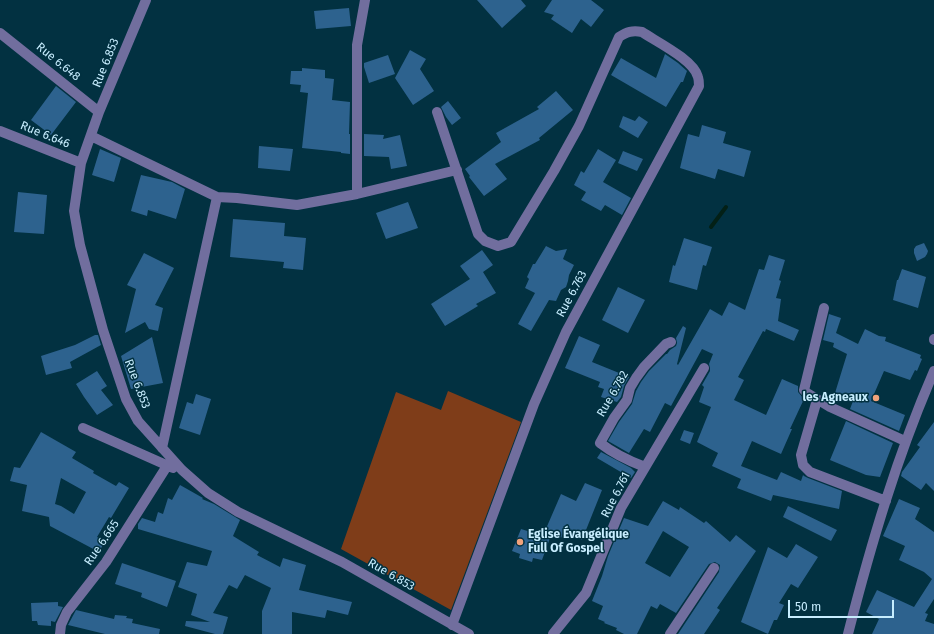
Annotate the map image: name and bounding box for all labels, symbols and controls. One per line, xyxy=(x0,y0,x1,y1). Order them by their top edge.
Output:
street label: Rue 6.853 xyxy=(90,36,122,90)
street label: Rue 6.648 xyxy=(33,40,83,84)
street label: Rue 6.646 xyxy=(18,119,72,151)
street label: Rue 6.763 xyxy=(554,268,590,320)
street label: Rue 6.853 xyxy=(121,357,153,411)
street label: Rue 6.782 xyxy=(594,368,632,420)
place label: les Agneaux xyxy=(803,391,868,405)
marker: les Agneaux xyxy=(871,393,881,403)
street label: Rue 6.761 xyxy=(598,470,634,520)
street label: Rue 6.665 xyxy=(82,517,122,569)
place label: Eglise Évangélique Full Of Gospel xyxy=(528,528,629,556)
marker: Eglise Évangélique Full Of Gospel xyxy=(515,537,525,547)
street label: Rue 6.853 xyxy=(365,556,417,594)
scale bar xyxy=(790,592,896,618)
text: 50 m xyxy=(795,600,821,614)

